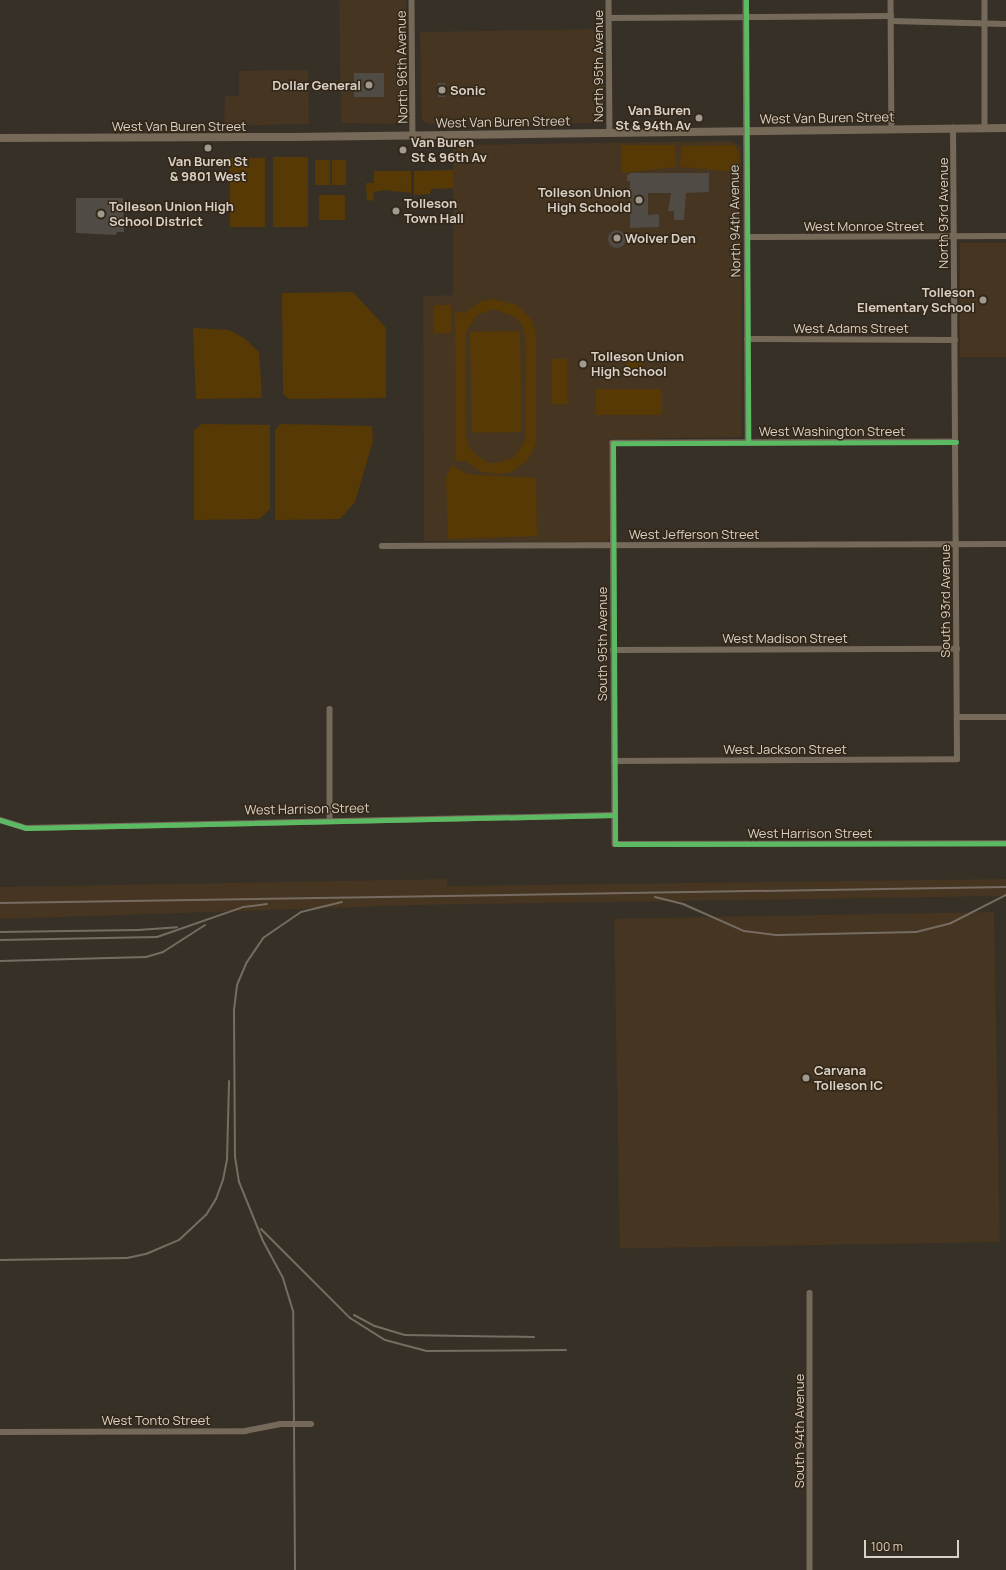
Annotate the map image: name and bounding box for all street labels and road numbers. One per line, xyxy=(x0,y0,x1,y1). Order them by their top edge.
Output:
street label: North 96th Avenue xyxy=(393,10,411,124)
street label: North 95th Avenue xyxy=(590,10,606,122)
street label: West Van Buren Street xyxy=(760,109,894,127)
street label: West Van Buren Street xyxy=(436,113,570,131)
street label: West Van Buren Street xyxy=(112,118,246,134)
street label: North 93rd Avenue xyxy=(935,157,951,269)
street label: North 94th Avenue xyxy=(726,165,744,277)
street label: West Monroe Street xyxy=(804,218,924,234)
street label: West Adams Street xyxy=(793,320,909,336)
street label: West Washington Street xyxy=(759,423,905,439)
street label: West Jefferson Street xyxy=(629,526,759,542)
street label: South 93rd Avenue xyxy=(937,544,953,658)
street label: South 95th Avenue xyxy=(594,587,610,701)
street label: West Madison Street xyxy=(722,630,848,646)
street label: West Jackson Street xyxy=(723,741,847,757)
street label: West Harrison Street xyxy=(244,800,370,818)
street label: West Harrison Street xyxy=(747,825,873,841)
street label: South 94th Avenue xyxy=(791,1374,807,1488)
street label: West Tonto Street xyxy=(101,1412,211,1428)

